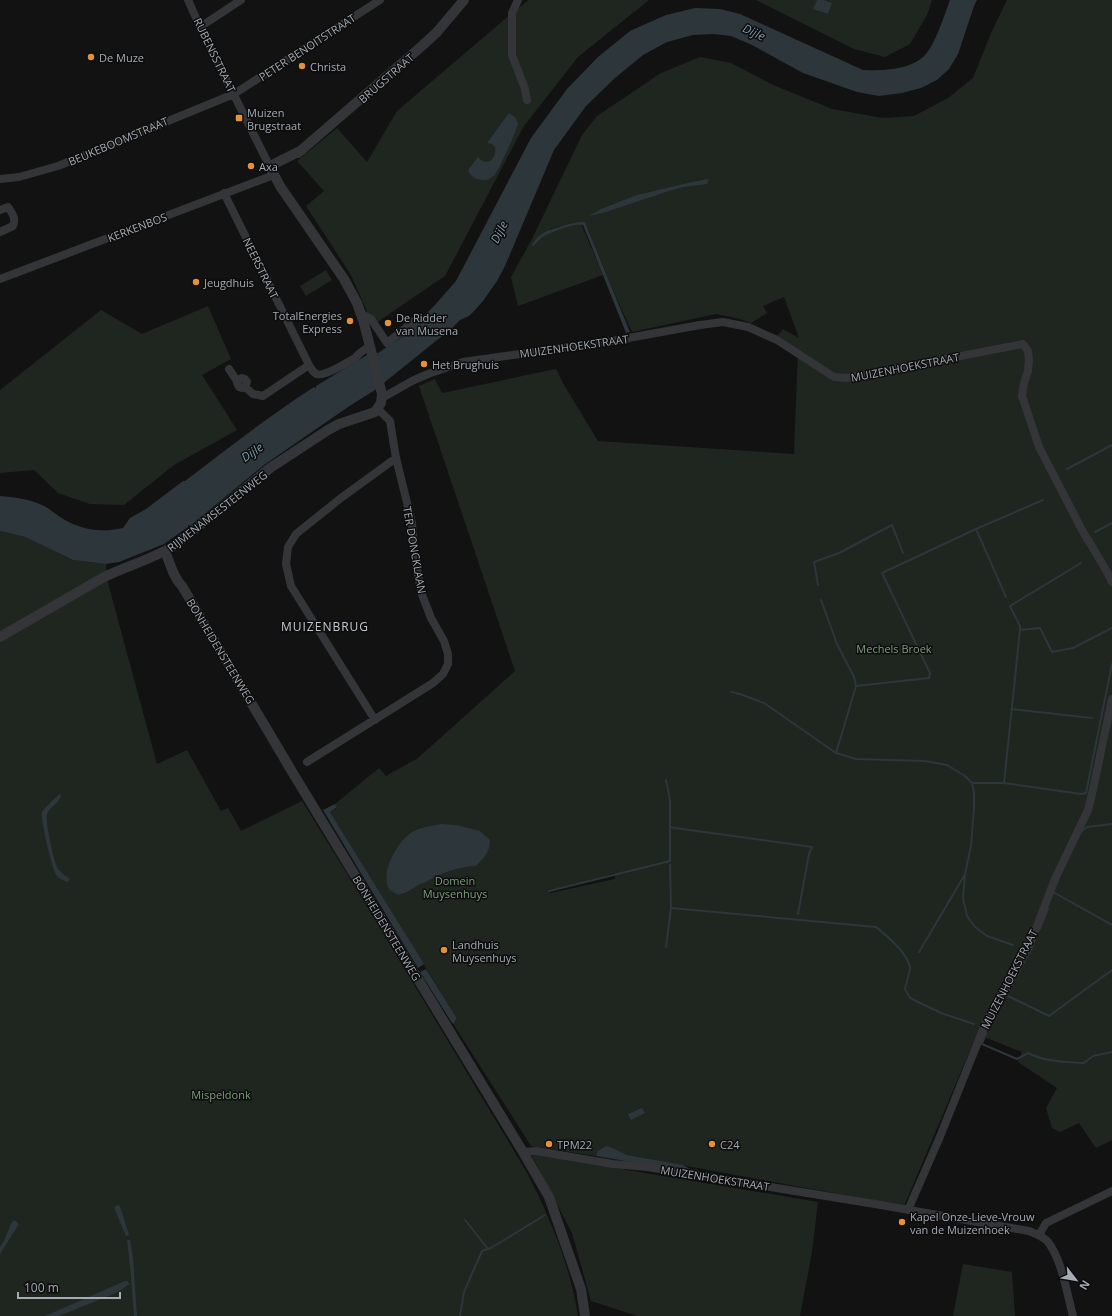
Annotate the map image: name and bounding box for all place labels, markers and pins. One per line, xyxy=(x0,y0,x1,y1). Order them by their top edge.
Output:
place label: De Muze xyxy=(99,50,144,65)
marker: De Muze xyxy=(86,52,96,62)
place label: Christa xyxy=(310,59,346,74)
marker: Christa xyxy=(297,61,307,71)
place label: Muizen Brugstraat xyxy=(247,105,301,133)
marker: Muizen Brugstraat xyxy=(234,113,244,123)
place label: Axa xyxy=(259,159,278,174)
marker: Axa xyxy=(246,161,256,171)
place label: Jeugdhuis xyxy=(203,275,254,290)
marker: Jeugdhuis xyxy=(191,277,201,287)
place label: TotalEnergies Express xyxy=(273,308,342,336)
place label: De Ridder van Musena xyxy=(396,310,458,338)
marker: TotalEnergies Express xyxy=(345,316,355,326)
marker: De Ridder van Musena xyxy=(383,318,393,328)
place label: Het Brughuis xyxy=(432,357,499,372)
marker: Het Brughuis xyxy=(419,359,429,369)
place label: Landhuis Muysenhuys xyxy=(452,937,517,965)
marker: Landhuis Muysenhuys xyxy=(439,945,449,955)
place label: TPM22 xyxy=(557,1137,592,1152)
place label: C24 xyxy=(720,1137,740,1152)
marker: TPM22 xyxy=(544,1139,554,1149)
marker: C24 xyxy=(707,1139,717,1149)
place label: Kapel Onze-Lieve-Vrouw van de Muizenhoek xyxy=(910,1209,1035,1237)
marker: Kapel Onze-Lieve-Vrouw van de Muizenhoek xyxy=(897,1217,907,1227)

